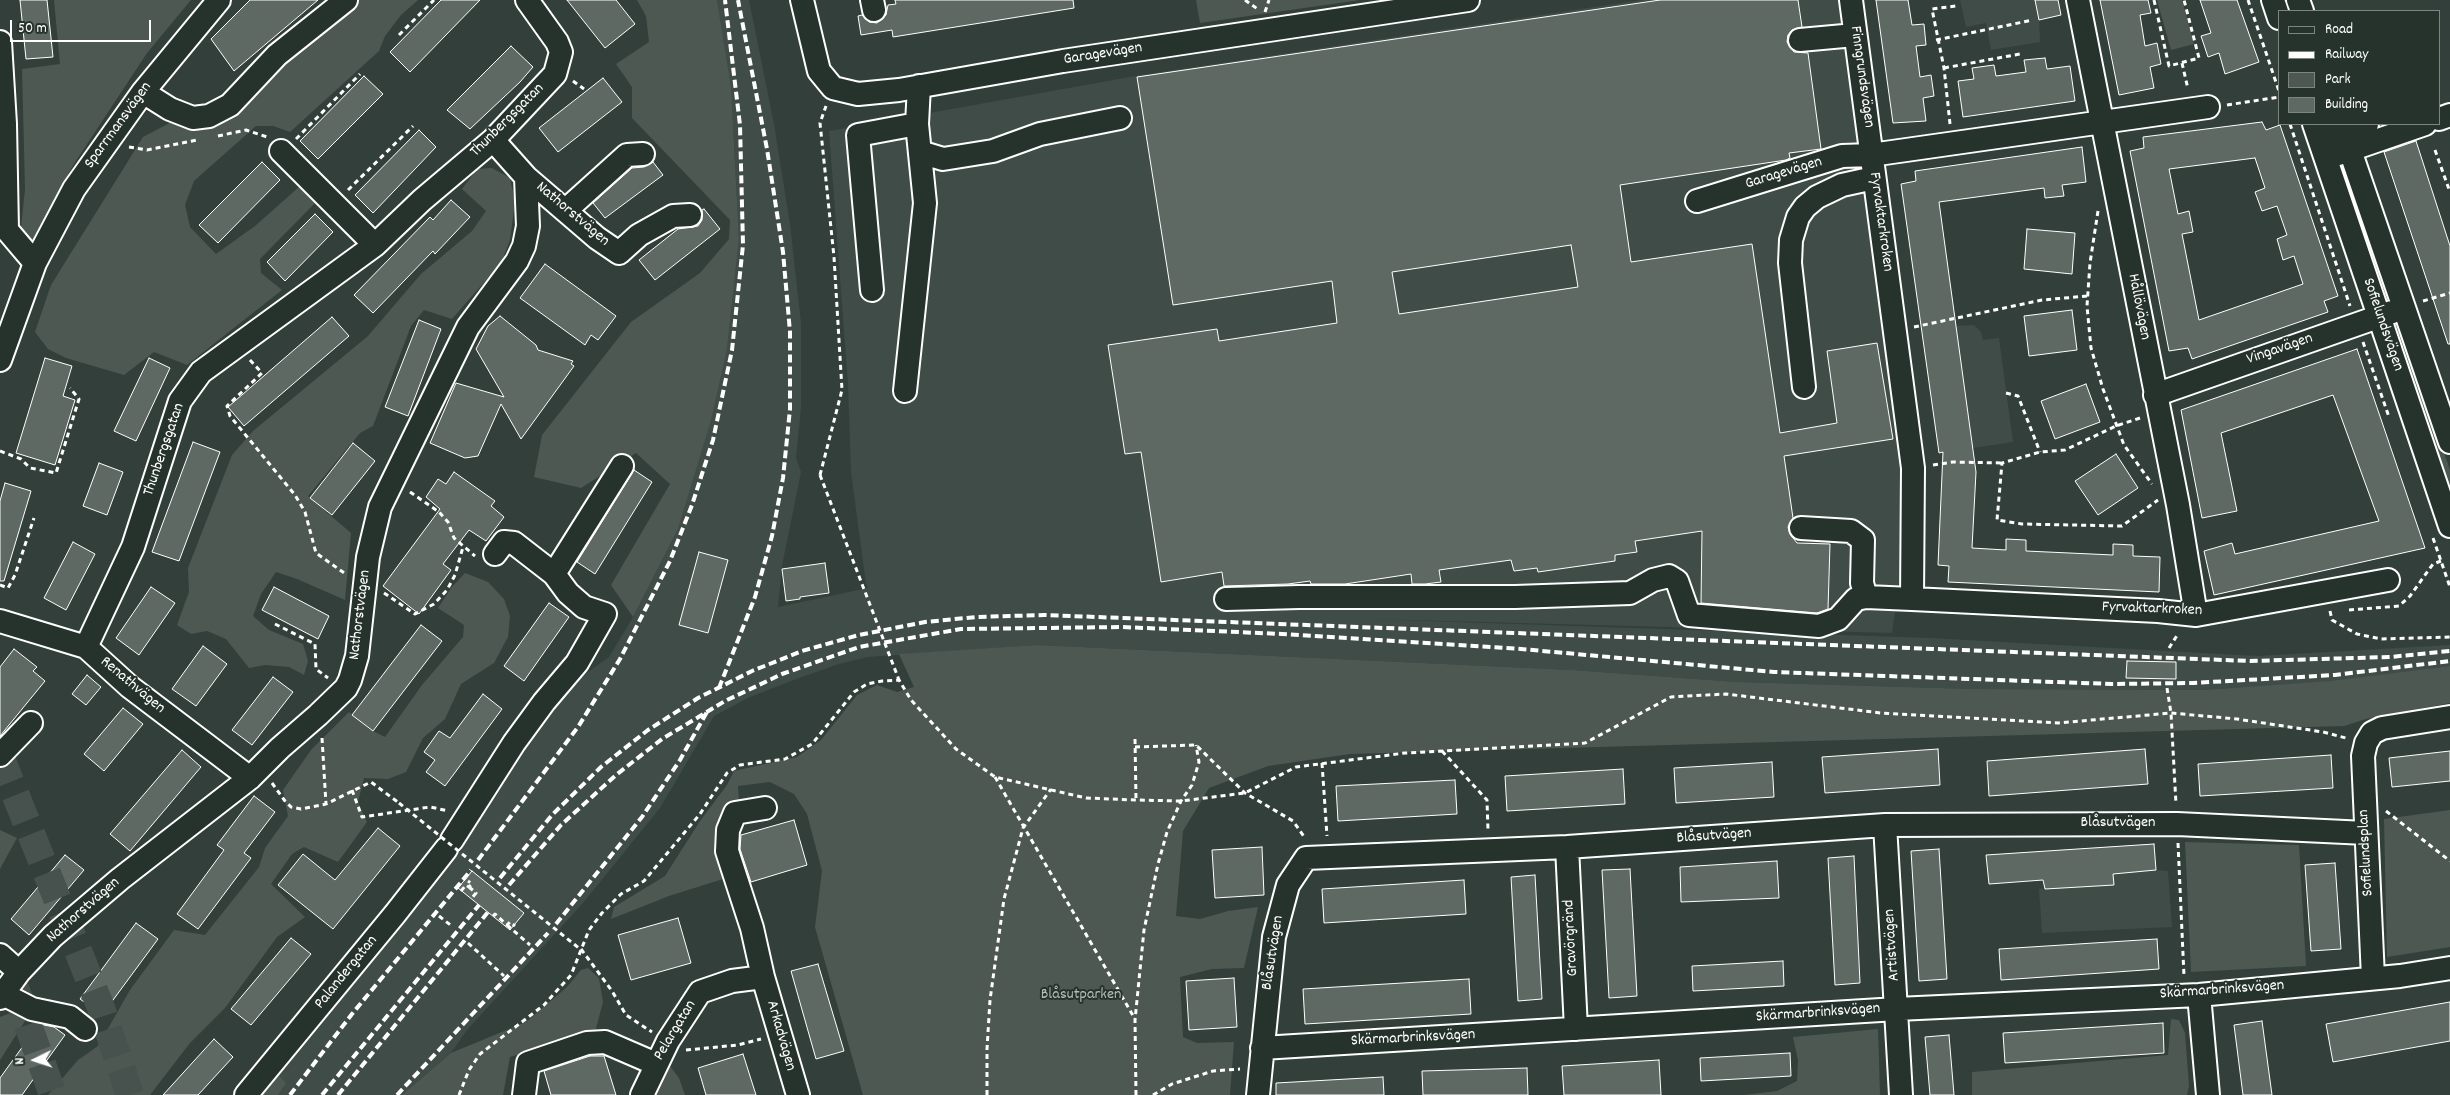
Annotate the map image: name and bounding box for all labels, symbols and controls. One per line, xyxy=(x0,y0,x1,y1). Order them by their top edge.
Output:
scale bar xyxy=(12,10,154,42)
legend xyxy=(2278,10,2440,125)
text: 50 m xyxy=(18,18,47,40)
text: Road xyxy=(2325,19,2353,41)
street label: Finngrundsvägen xyxy=(1844,25,1878,129)
street label: Garagevägen xyxy=(1062,39,1144,71)
text: Railway xyxy=(2325,44,2368,66)
text: Park xyxy=(2325,69,2351,91)
street label: Sparrmansvägen xyxy=(81,79,157,173)
street label: Thunbergsgatan xyxy=(467,80,549,162)
text: Building xyxy=(2325,94,2368,116)
street label: Garagevägen xyxy=(1743,153,1825,195)
street label: Fyrvaktarkroken xyxy=(1864,171,1896,273)
street label: Nathorstvägen xyxy=(531,179,613,251)
street label: Hållövägen xyxy=(2122,272,2154,342)
street label: Sofielundsvägen xyxy=(2357,276,2407,374)
street label: Vingavägen xyxy=(2244,330,2316,370)
street label: Thunbergsgatan xyxy=(140,401,190,499)
street label: Nathorstvägen xyxy=(346,569,376,661)
street label: Fyrvaktarkroken xyxy=(2102,599,2202,621)
street label: Renathvägen xyxy=(96,653,168,719)
street label: Sofielundsplan xyxy=(2355,809,2379,897)
street label: Blåsutvägen xyxy=(2080,814,2156,834)
street label: Blåsutvägen xyxy=(1676,825,1752,849)
street label: Nathorstvägen xyxy=(44,874,124,948)
street label: Gravörgränd xyxy=(1560,899,1584,977)
street label: Artistvägen xyxy=(1881,908,1905,982)
street label: Blåsutvägen xyxy=(1259,914,1289,992)
street label: Palandergatan xyxy=(311,932,383,1014)
street label: Skärmarbrinksvägen xyxy=(2159,977,2285,1005)
park label: Blåsutparken xyxy=(1041,986,1121,1006)
street label: Pelargatan xyxy=(651,997,701,1065)
street label: Arkadvägen xyxy=(761,999,799,1073)
street label: Skärmarbrinksvägen xyxy=(1755,1000,1881,1028)
street label: Skärmarbrinksvägen xyxy=(1350,1026,1476,1052)
north arrow xyxy=(10,1035,60,1085)
text: N xyxy=(10,1057,30,1065)

